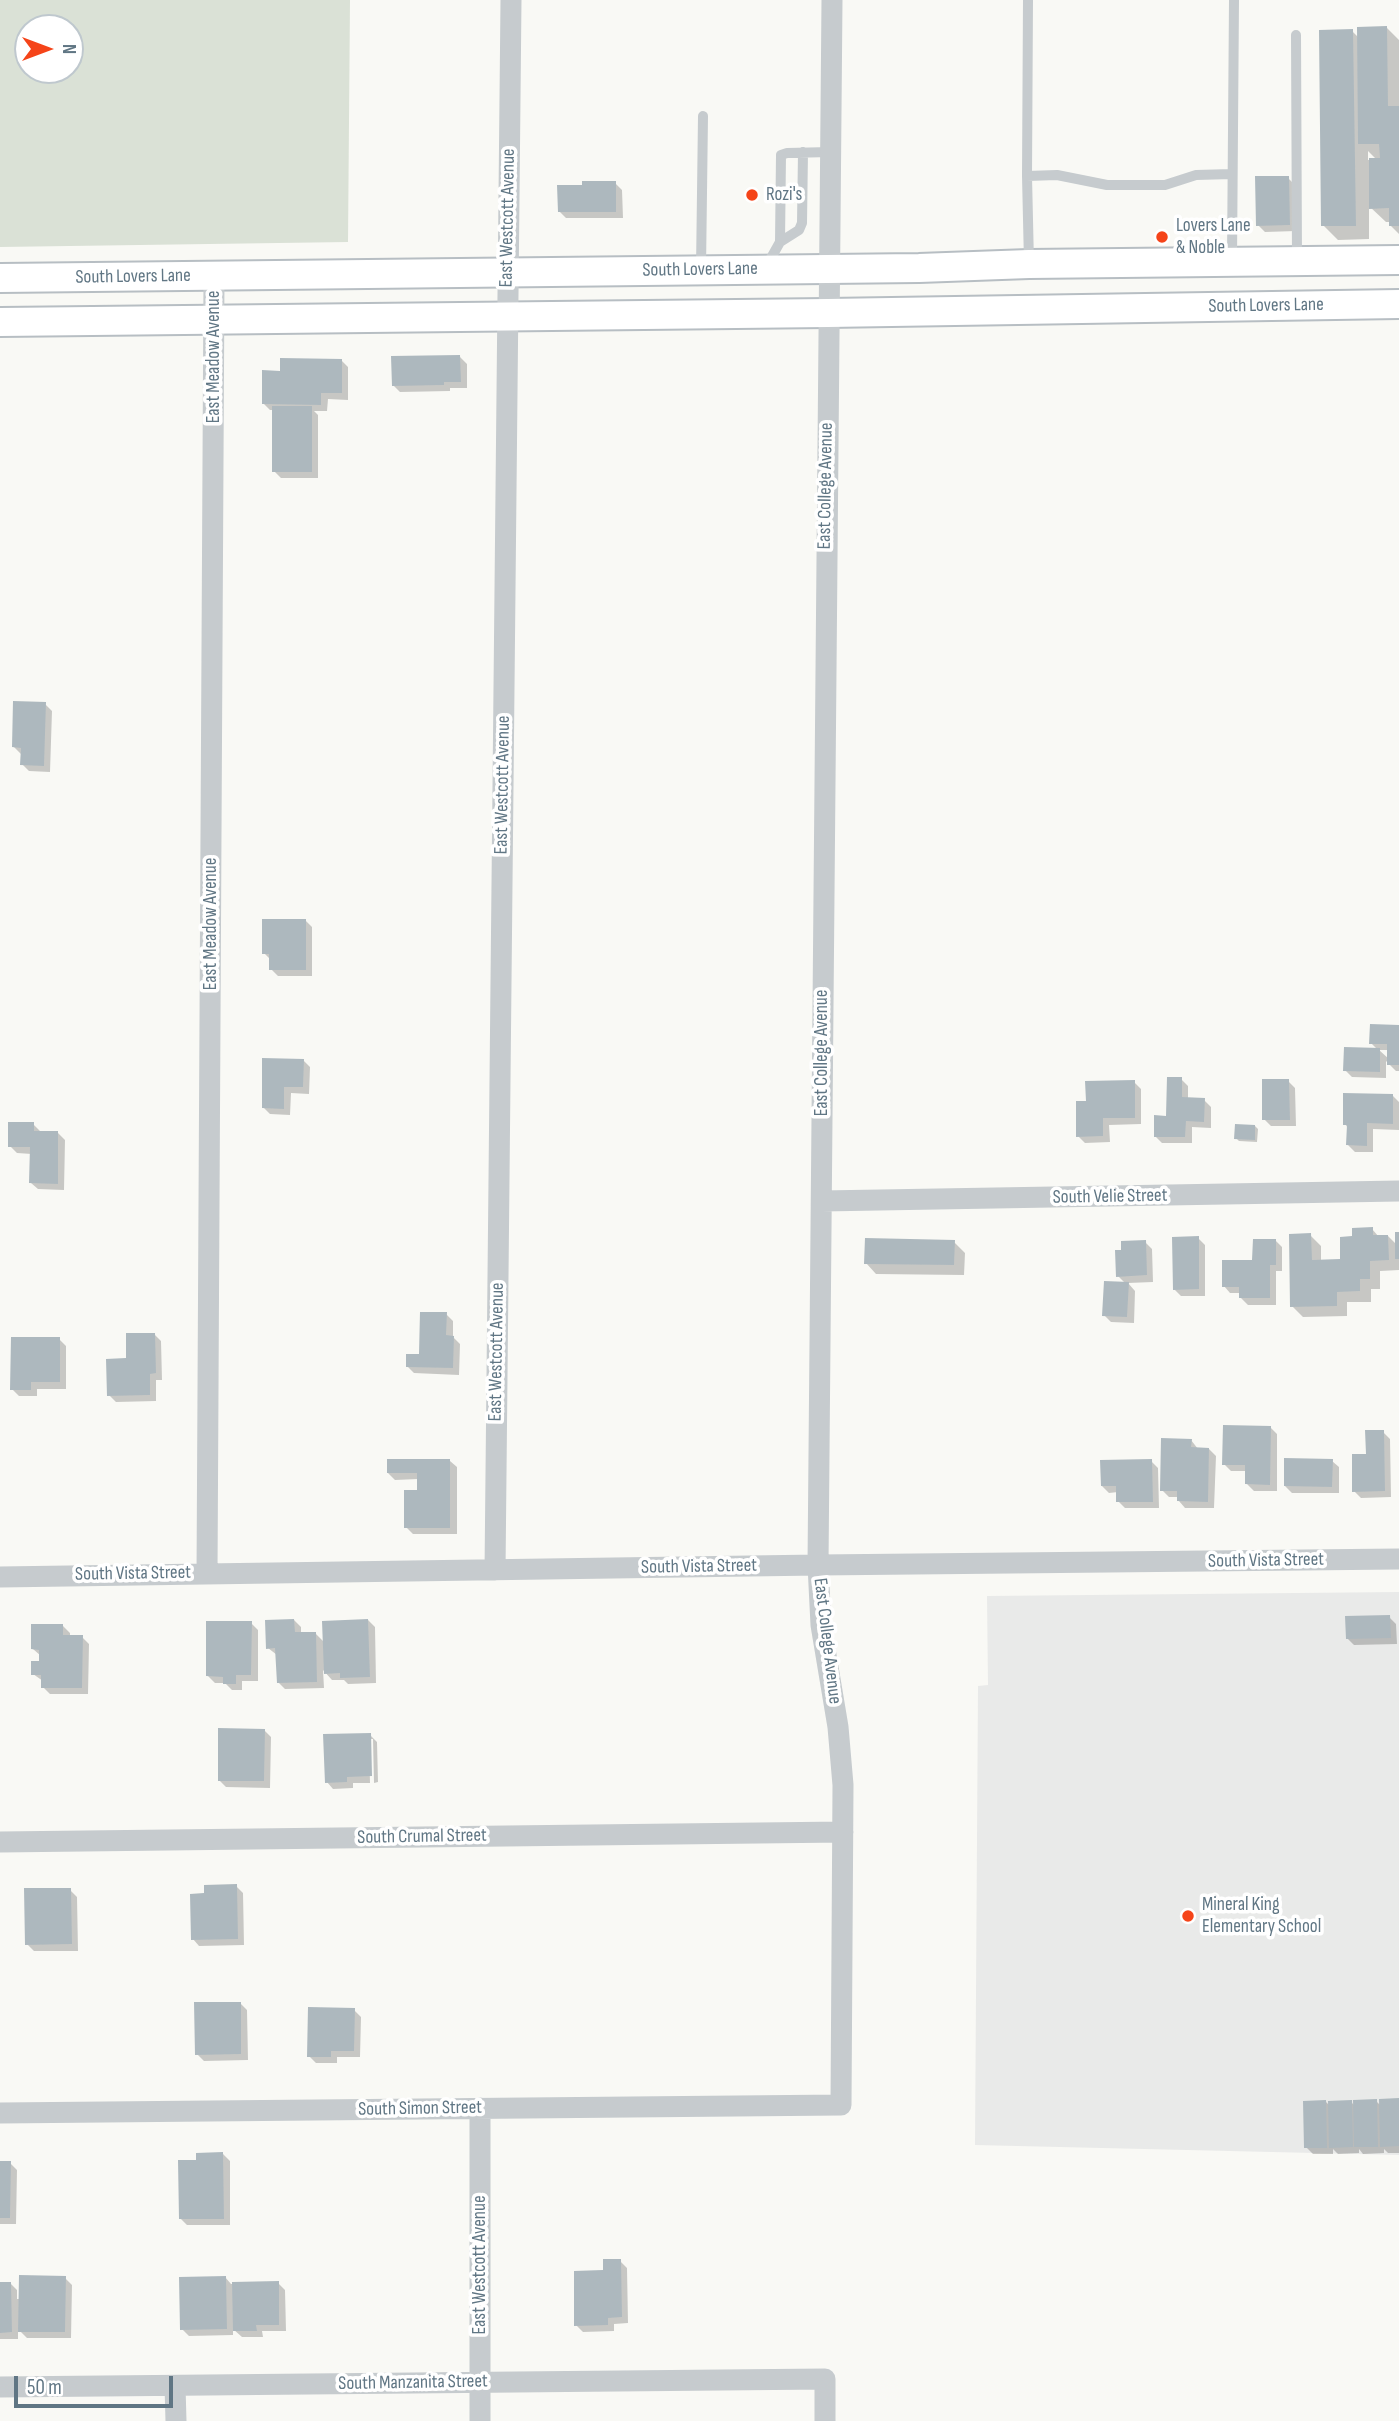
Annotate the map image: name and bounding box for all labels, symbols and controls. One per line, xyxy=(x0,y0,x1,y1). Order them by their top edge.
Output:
north arrow xyxy=(14,14,84,84)
text: N xyxy=(57,44,80,54)
street label: East Westcott Avenue xyxy=(495,148,521,288)
place label: Rozi's xyxy=(766,184,802,206)
marker: Rozi's xyxy=(744,187,760,203)
place label: Lovers Lane & Noble xyxy=(1176,215,1251,259)
marker: Lovers Lane & Noble xyxy=(1154,229,1170,245)
street label: South Lovers Lane xyxy=(642,258,758,282)
street label: South Lovers Lane xyxy=(75,265,191,289)
street label: East Meadow Avenue xyxy=(203,291,225,423)
street label: South Lovers Lane xyxy=(1208,294,1324,318)
street label: East College Avenue xyxy=(813,422,839,550)
street label: East Westcott Avenue xyxy=(490,715,516,855)
street label: East Meadow Avenue xyxy=(200,858,222,990)
street label: East College Avenue xyxy=(811,990,833,1116)
street label: South Velie Street xyxy=(1052,1185,1168,1209)
street label: East Westcott Avenue xyxy=(484,1282,510,1422)
street label: South Vista Street xyxy=(1208,1549,1324,1573)
street label: South Vista Street xyxy=(641,1555,757,1579)
street label: South Vista Street xyxy=(75,1562,191,1586)
street label: East College Avenue xyxy=(808,1577,846,1705)
street label: South Crumal Street xyxy=(357,1824,487,1850)
place label: Mineral King Elementary School xyxy=(1202,1894,1321,1938)
marker: Mineral King Elementary School xyxy=(1180,1908,1196,1924)
street label: South Simon Street xyxy=(358,2097,482,2121)
street label: East Westcott Avenue xyxy=(469,2195,491,2335)
scale bar xyxy=(18,2362,177,2406)
street label: South Manzanita Street xyxy=(338,2370,488,2396)
text: 50 m xyxy=(27,2375,62,2400)

